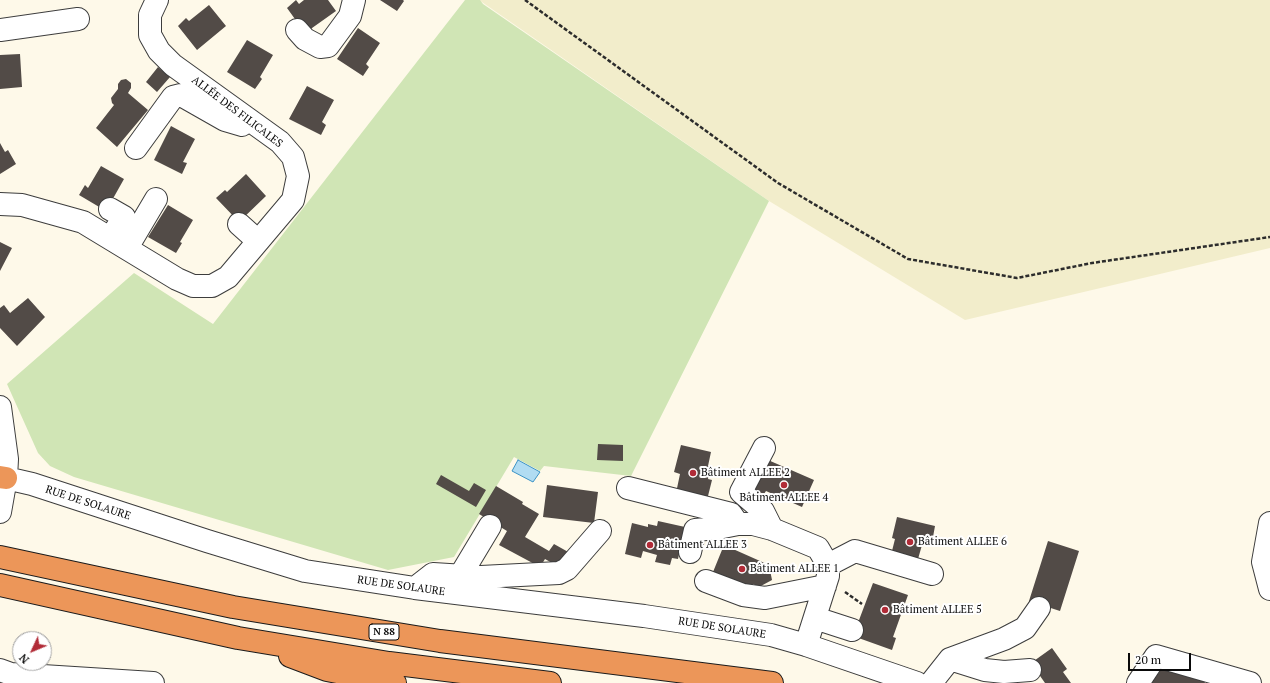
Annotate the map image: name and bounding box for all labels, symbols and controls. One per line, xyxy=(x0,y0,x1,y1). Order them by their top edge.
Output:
street label: ALLÉE DES FILICALES xyxy=(189,74,285,150)
place label: Bâtiment ALLEE 2 xyxy=(701,466,790,480)
marker: Bâtiment ALLEE 2 xyxy=(688,468,698,478)
marker: Bâtiment ALLEE 4 xyxy=(779,480,789,490)
street label: RUE DE SOLAURE xyxy=(44,483,132,523)
place label: Bâtiment ALLEE 4 xyxy=(740,491,828,505)
place label: Bâtiment ALLEE 6 xyxy=(918,535,1007,549)
marker: Bâtiment ALLEE 6 xyxy=(905,537,915,547)
place label: Bâtiment ALLEE 3 xyxy=(658,538,747,552)
marker: Bâtiment ALLEE 3 xyxy=(645,540,655,550)
place label: Bâtiment ALLEE 1 xyxy=(750,562,839,576)
marker: Bâtiment ALLEE 1 xyxy=(737,564,747,574)
street label: RUE DE SOLAURE xyxy=(356,573,446,599)
place label: Bâtiment ALLEE 5 xyxy=(893,603,982,617)
marker: Bâtiment ALLEE 5 xyxy=(880,605,890,615)
street label: RUE DE SOLAURE xyxy=(677,615,767,641)
road number: N 88 xyxy=(369,624,399,640)
north arrow xyxy=(12,631,52,671)
scale bar xyxy=(1130,645,1193,671)
text: N xyxy=(16,651,32,667)
text: 20 m xyxy=(1135,652,1161,667)

